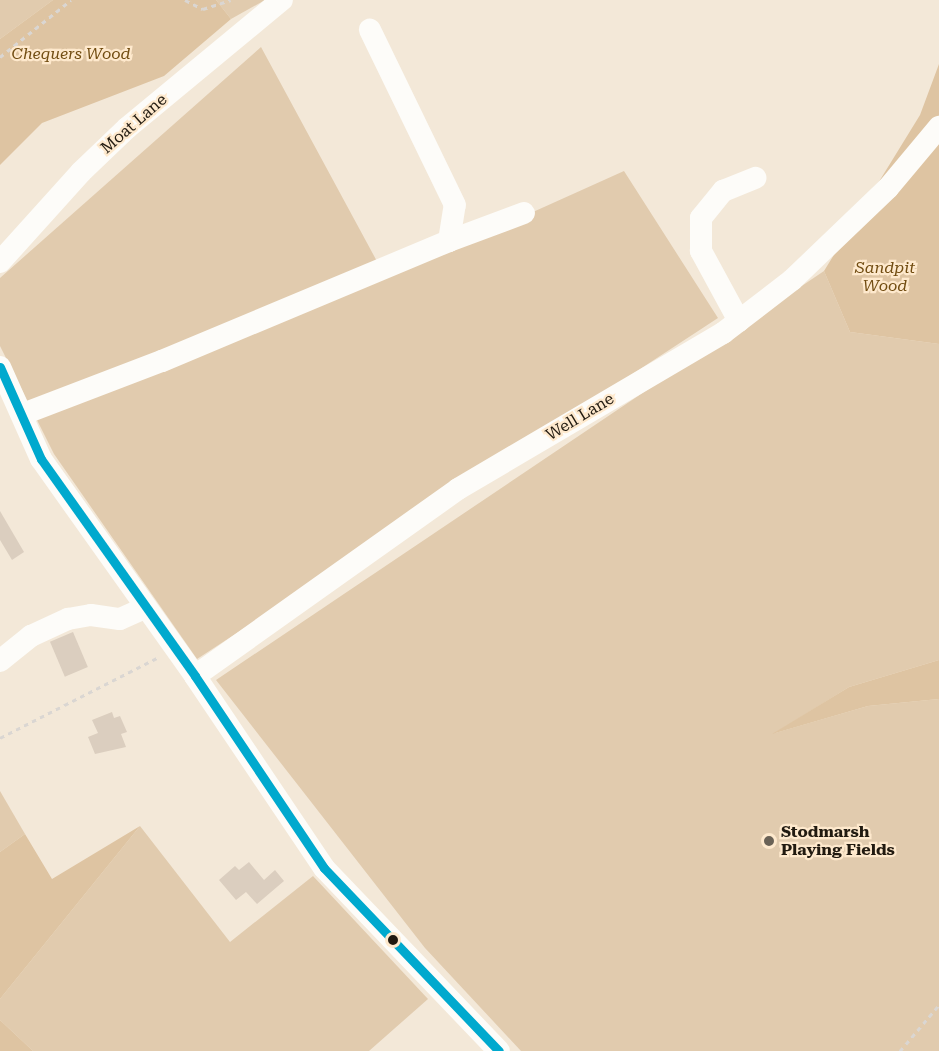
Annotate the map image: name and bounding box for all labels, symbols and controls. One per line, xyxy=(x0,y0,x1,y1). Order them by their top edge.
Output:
park label: Chequers Wood xyxy=(11,44,131,64)
street label: Moat Lane xyxy=(97,90,171,158)
park label: Sandpit Wood xyxy=(855,258,915,296)
street label: Well Lane xyxy=(542,389,618,445)
place label: Stodmarsh Playing Fields xyxy=(781,822,895,860)
marker: Stodmarsh Playing Fields xyxy=(762,834,776,848)
unlabelled marker xyxy=(387,934,399,946)

